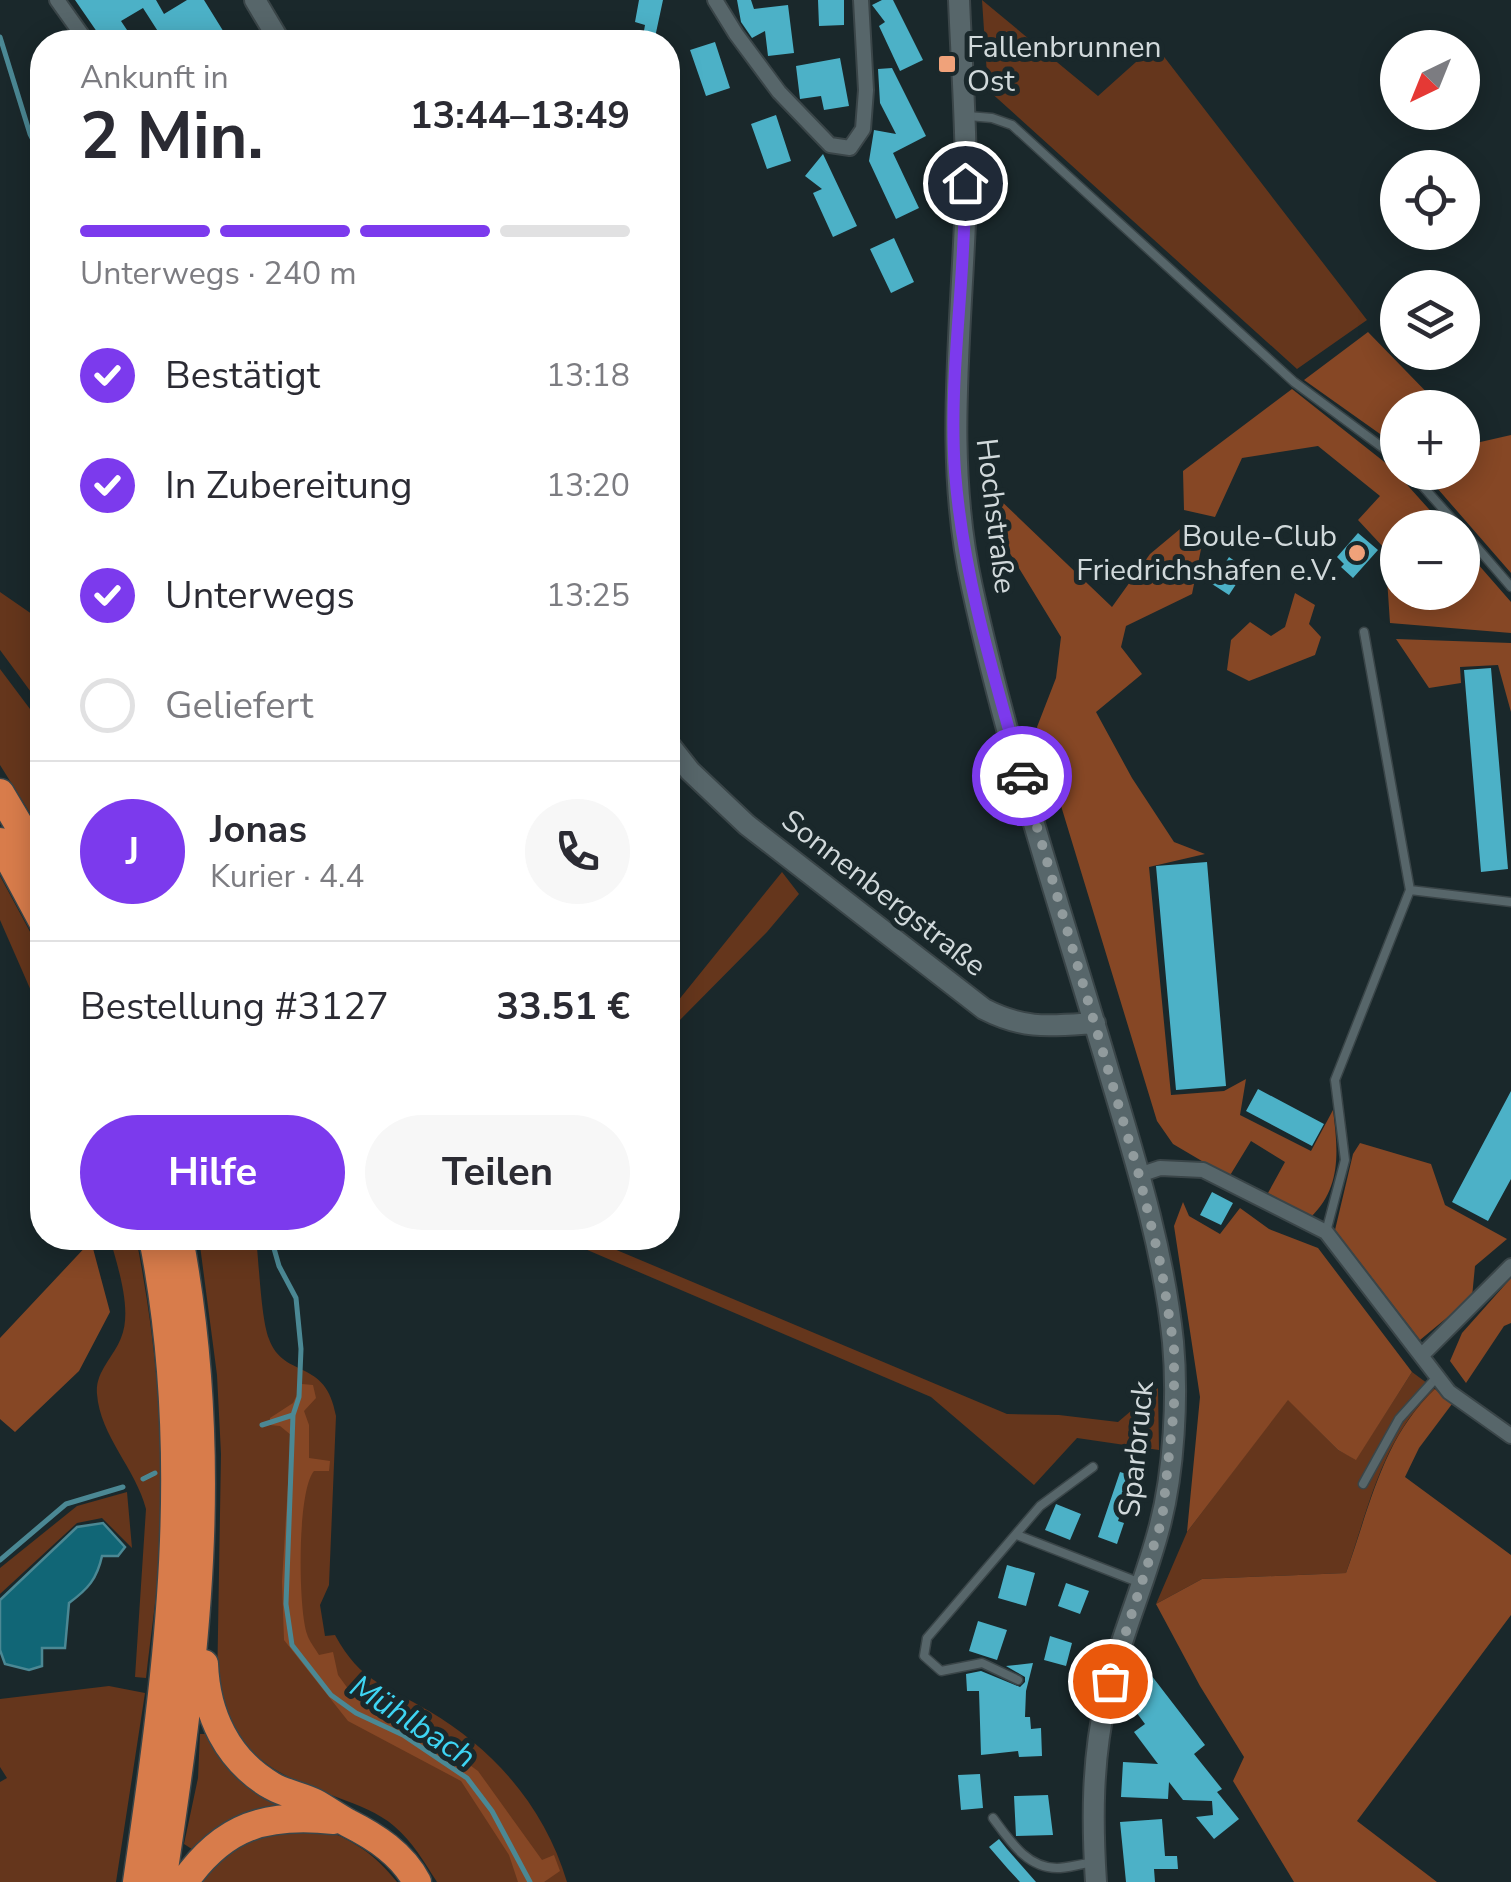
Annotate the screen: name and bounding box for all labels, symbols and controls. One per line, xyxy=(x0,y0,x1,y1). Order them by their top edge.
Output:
place label: Fallenbrunnen Ost xyxy=(967,27,1162,102)
north arrow xyxy=(1380,30,1480,130)
map controls xyxy=(1380,30,1480,610)
marker: Fallenbrunnen Ost xyxy=(936,53,958,75)
text: Ankunft in xyxy=(80,56,229,99)
text: 13:44–13:49 xyxy=(410,90,630,141)
text: 2 Min. xyxy=(80,92,264,181)
pin xyxy=(923,141,1008,226)
button: locate xyxy=(1380,150,1480,250)
icon: home xyxy=(938,156,993,211)
text: Unterwegs · 240 m xyxy=(80,252,357,295)
button: layers xyxy=(1380,270,1480,370)
icon: check xyxy=(80,348,135,403)
text: Bestätigt xyxy=(165,350,320,401)
text: 13:18 xyxy=(546,354,630,397)
button: + xyxy=(1380,390,1480,490)
street label: Hochstraße xyxy=(966,436,1025,596)
icon: check xyxy=(80,458,135,513)
text: In Zubereitung xyxy=(165,460,413,511)
text: 13:20 xyxy=(546,464,630,507)
button: − xyxy=(1380,510,1480,610)
place label: Boule-Club Friedrichshafen e.V. xyxy=(1076,516,1337,591)
marker: Boule-Club Friedrichshafen e.V. xyxy=(1346,542,1368,564)
icon: check xyxy=(80,568,135,623)
text: Unterwegs xyxy=(165,570,355,621)
text: 13:25 xyxy=(546,574,630,617)
text: Geliefert xyxy=(165,680,313,731)
courier xyxy=(972,726,1072,826)
icon: car xyxy=(995,749,1050,804)
button: phone xyxy=(525,799,630,904)
street label: Sonnenbergstraße xyxy=(773,800,995,986)
text: Jonas xyxy=(210,804,307,855)
text: J xyxy=(126,826,139,877)
text: Kurier · 4.4 xyxy=(210,855,364,898)
text: Bestellung #3127 xyxy=(80,981,389,1032)
text: 33.51 € xyxy=(496,981,630,1032)
button: Hilfe xyxy=(80,1115,345,1230)
button: Teilen xyxy=(365,1115,630,1230)
street label: Sparbruck xyxy=(1109,1378,1164,1519)
pin xyxy=(1068,1639,1153,1724)
icon: bag xyxy=(1083,1654,1138,1709)
water label: Mühlbach xyxy=(342,1665,484,1778)

